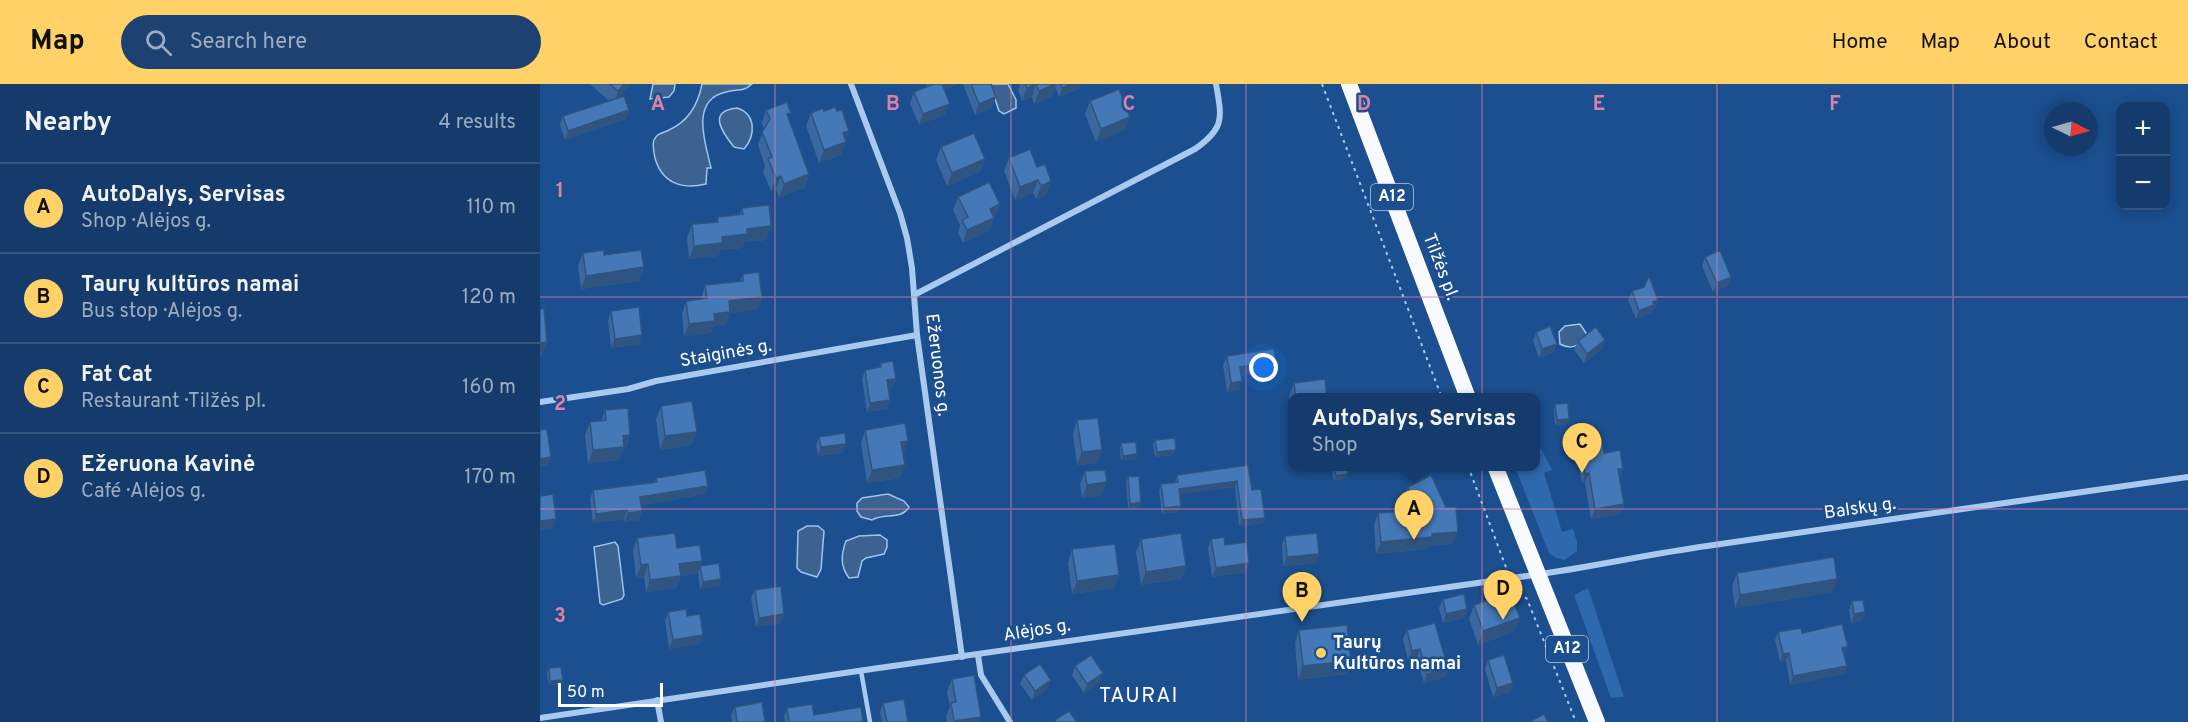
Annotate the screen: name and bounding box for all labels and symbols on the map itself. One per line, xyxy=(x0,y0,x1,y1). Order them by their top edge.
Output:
text: A xyxy=(651,92,665,118)
text: B xyxy=(886,92,900,118)
text: C xyxy=(1123,92,1135,118)
text: D xyxy=(1357,92,1371,118)
text: E xyxy=(1593,92,1605,118)
text: F xyxy=(1829,92,1841,118)
north arrow xyxy=(2044,102,2098,156)
text: 1 xyxy=(556,179,564,205)
road number: A12 xyxy=(1371,184,1413,210)
street label: Tilžės pl. xyxy=(1417,230,1463,304)
street label: Ežeruonos g. xyxy=(919,312,955,418)
street label: Staiginės g. xyxy=(678,335,774,373)
your location xyxy=(1249,353,1278,382)
text: 2 xyxy=(554,392,566,418)
pin: C xyxy=(1562,424,1602,473)
pin: A xyxy=(1394,490,1434,540)
street label: Balskų g. xyxy=(1823,493,1897,525)
pin: D xyxy=(1484,570,1522,620)
pin: B xyxy=(1282,572,1322,622)
text: 3 xyxy=(554,604,566,630)
street label: Alėjos g. xyxy=(1002,614,1072,648)
place label: Taurų Kultūros namai xyxy=(1333,632,1461,676)
road number: A12 xyxy=(1546,636,1588,662)
marker: Taurų Kultūros namai xyxy=(1314,646,1328,660)
scale bar xyxy=(558,680,663,708)
district label: TAURAI xyxy=(1099,683,1179,710)

